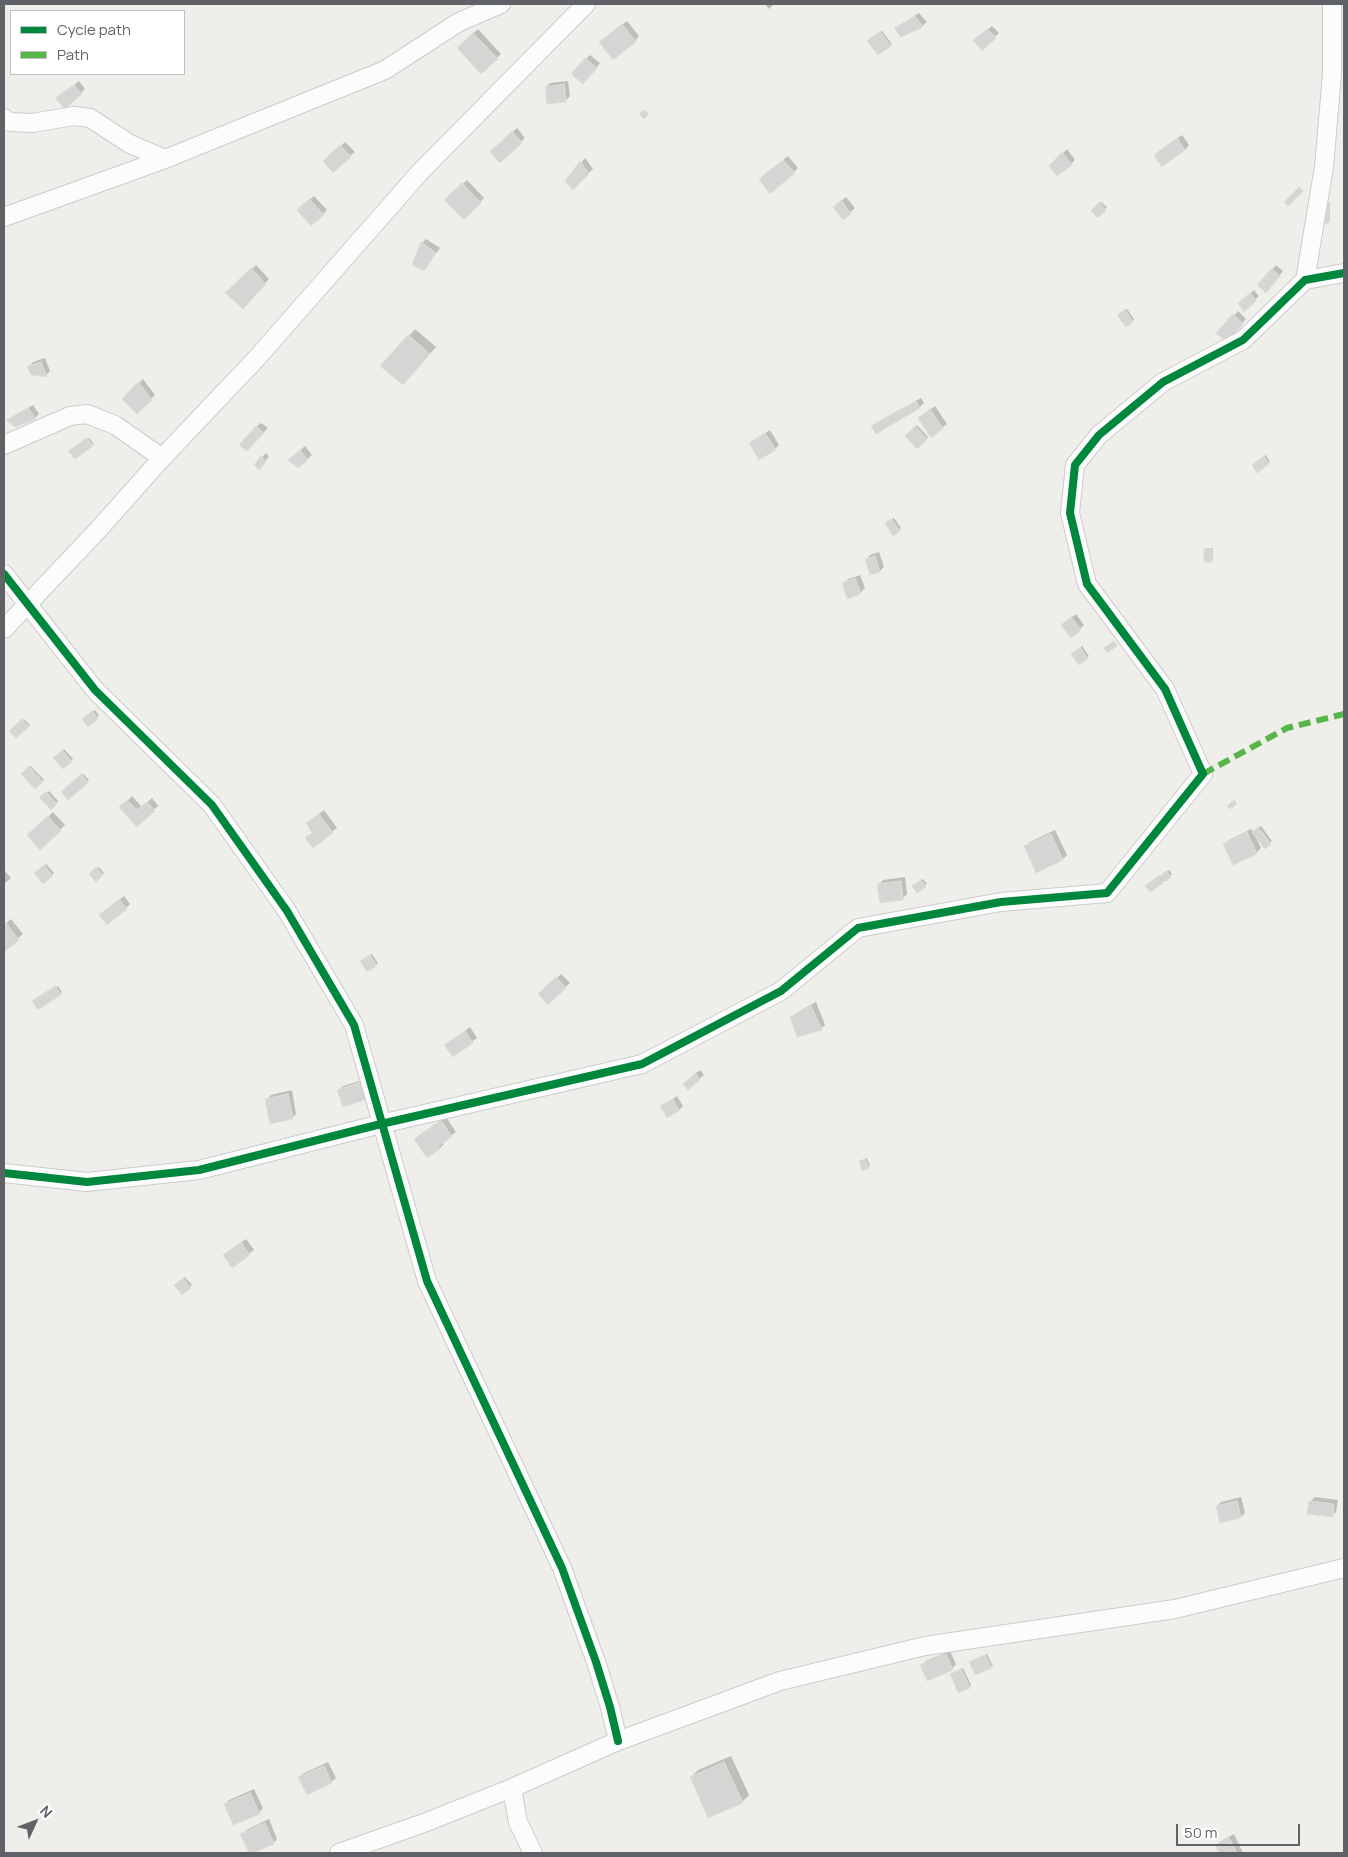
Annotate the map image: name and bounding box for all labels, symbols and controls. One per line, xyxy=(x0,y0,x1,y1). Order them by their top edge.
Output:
legend xyxy=(10,10,185,75)
text: Cycle path xyxy=(57,19,131,40)
text: Path xyxy=(57,44,89,65)
north arrow xyxy=(10,1797,60,1847)
text: N xyxy=(36,1801,57,1822)
scale bar xyxy=(1178,1814,1302,1846)
text: 50 m xyxy=(1184,1822,1218,1843)

